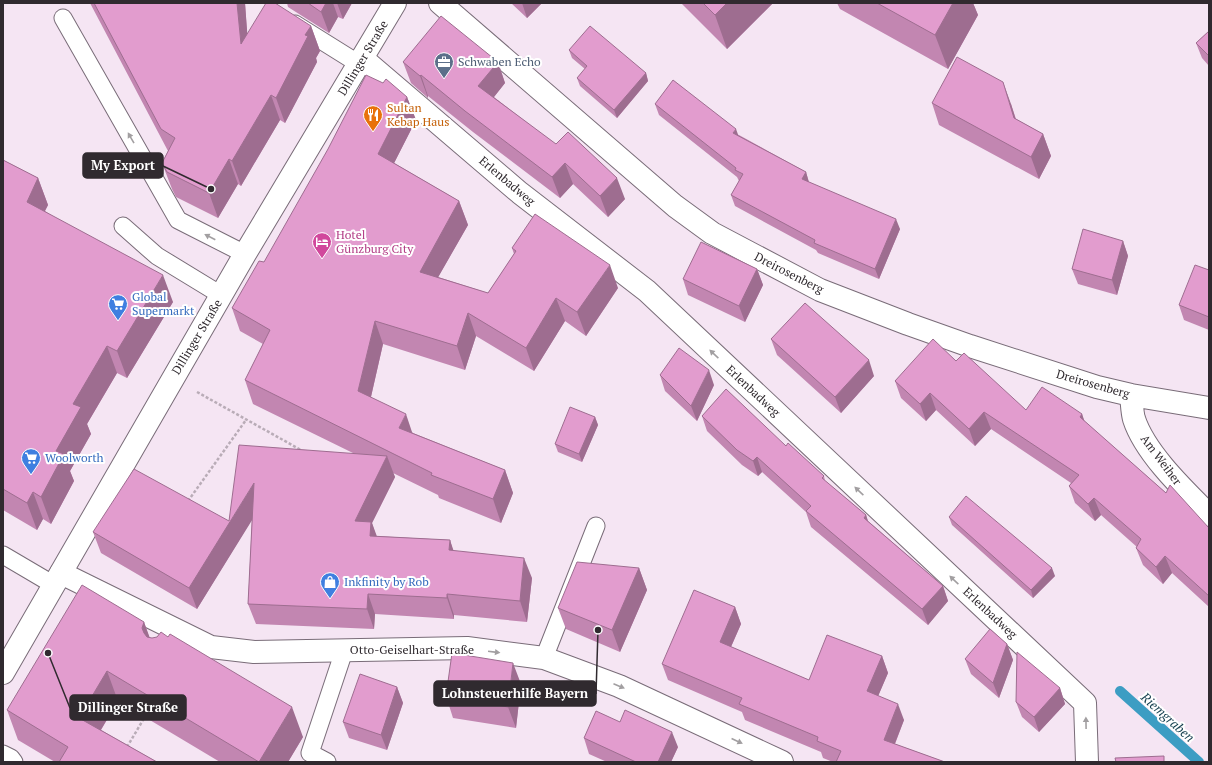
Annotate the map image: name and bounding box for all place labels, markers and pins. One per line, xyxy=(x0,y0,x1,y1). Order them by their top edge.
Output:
office icon: Schwaben Echo xyxy=(433,51,455,79)
place label: Schwaben Echo xyxy=(458,54,541,69)
place label: Sultan Kebap Haus xyxy=(387,100,449,129)
restaurant icon: Sultan Kebap Haus xyxy=(362,104,384,132)
callout: My Export xyxy=(83,153,163,178)
place label: Hotel Günzburg City xyxy=(336,227,414,256)
hotel icon: Hotel Günzburg City xyxy=(311,231,333,259)
place label: Global Supermarkt xyxy=(132,289,195,318)
supermarket icon: Global Supermarkt xyxy=(107,293,129,321)
supermarket icon: Woolworth xyxy=(20,447,42,475)
place label: Woolworth xyxy=(45,450,104,465)
shop icon: Inkfinity by Rob xyxy=(319,571,341,599)
place label: Inkfinity by Rob xyxy=(344,574,429,589)
callout: Lohnsteuerhilfe Bayern xyxy=(434,681,596,706)
callout: Dillinger Straße xyxy=(70,695,186,720)

